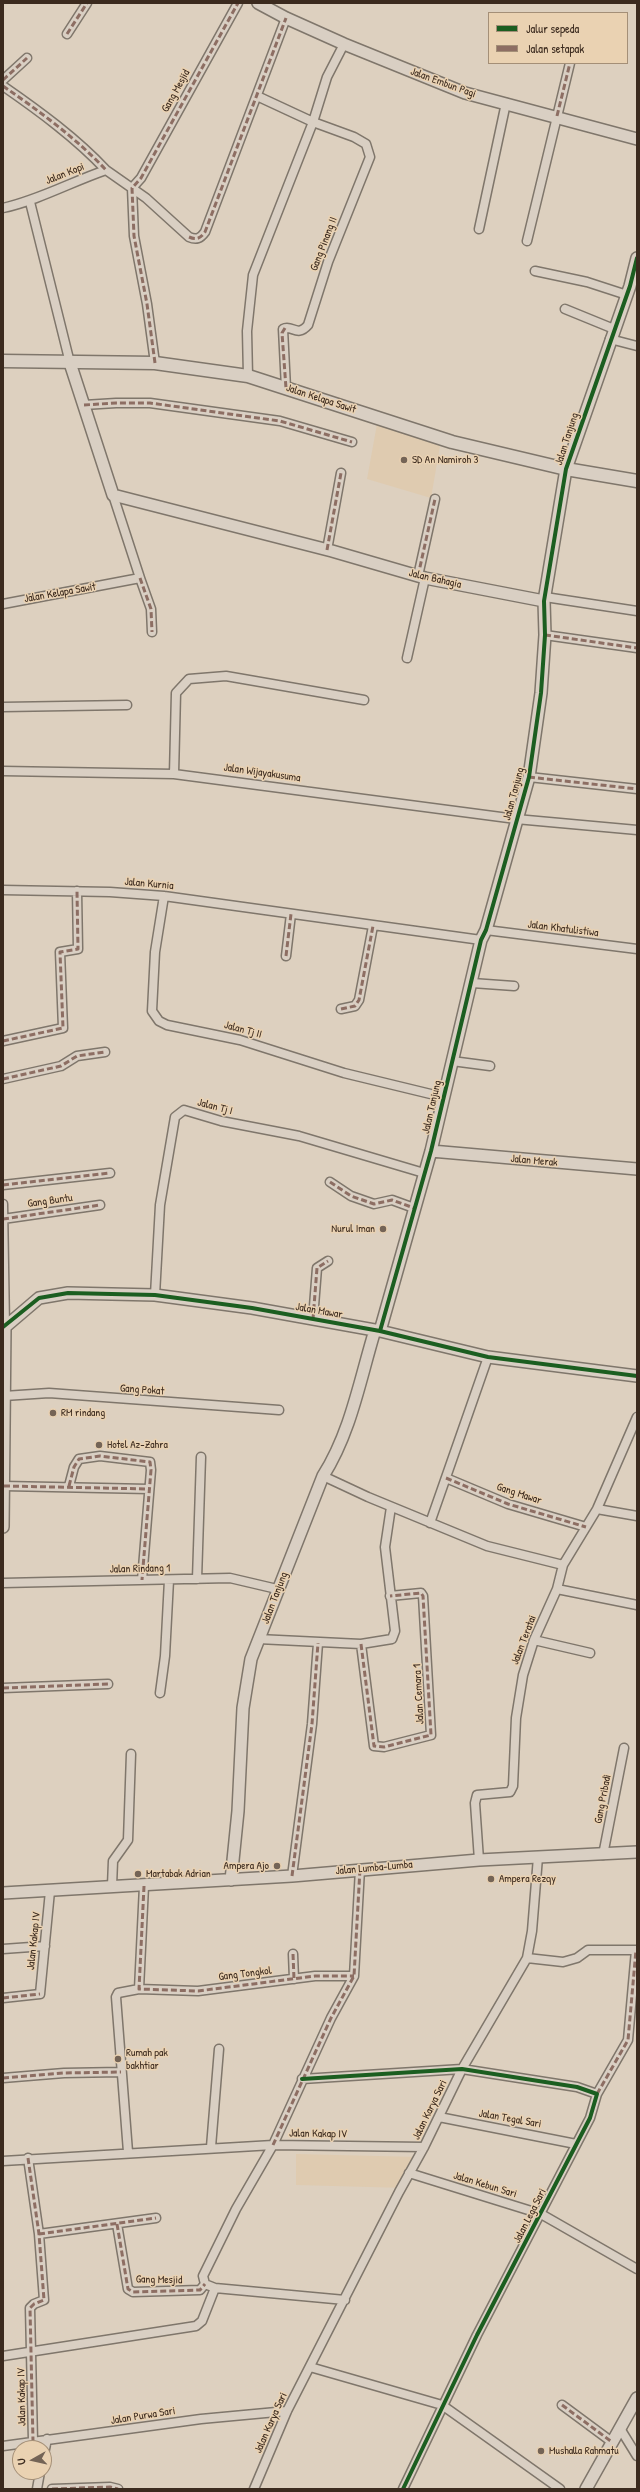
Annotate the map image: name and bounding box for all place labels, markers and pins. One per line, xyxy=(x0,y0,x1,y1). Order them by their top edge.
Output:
place label: SD An Namiroh 3 xyxy=(412,453,479,467)
marker: SD An Namiroh 3 xyxy=(399,455,409,465)
place label: Nurul Iman xyxy=(331,1222,375,1236)
marker: Nurul Iman xyxy=(378,1224,388,1234)
place label: RM rindang xyxy=(61,1406,105,1420)
marker: RM rindang xyxy=(48,1408,58,1418)
place label: Hotel Az-Zahra xyxy=(107,1438,168,1452)
marker: Hotel Az-Zahra xyxy=(94,1440,104,1450)
place label: Ampera Ajo xyxy=(224,1859,269,1873)
marker: Ampera Ajo xyxy=(272,1861,282,1871)
place label: Martabak Adrian xyxy=(146,1867,211,1881)
marker: Martabak Adrian xyxy=(133,1869,143,1879)
place label: Ampera Rezqy xyxy=(499,1872,556,1886)
marker: Ampera Rezqy xyxy=(486,1874,496,1884)
place label: Rumah pak bakhtiar xyxy=(126,2046,168,2072)
marker: Rumah pak bakhtiar xyxy=(113,2054,123,2064)
place label: Mushalla Rahmatu xyxy=(549,2444,619,2458)
marker: Mushalla Rahmatu xyxy=(536,2446,546,2456)

